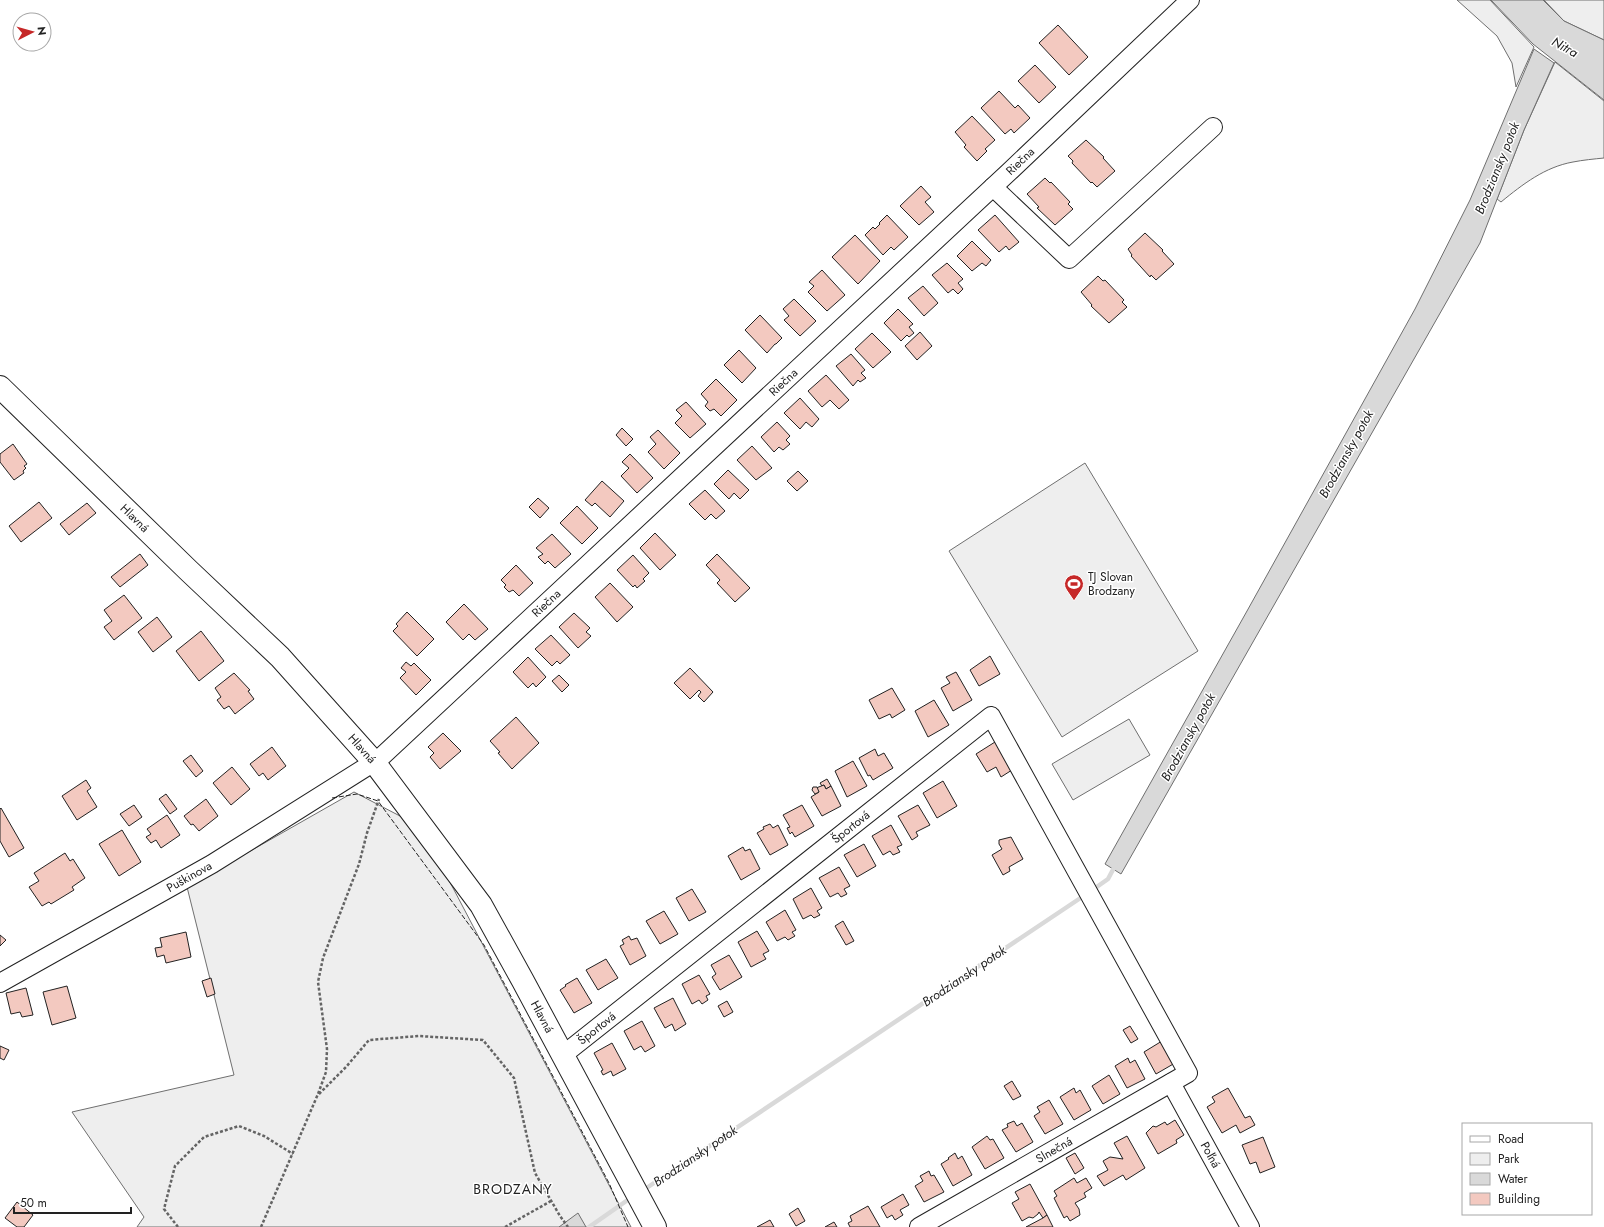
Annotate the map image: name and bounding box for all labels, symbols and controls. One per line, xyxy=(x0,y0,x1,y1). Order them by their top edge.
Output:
north arrow xyxy=(12,12,52,52)
text: N xyxy=(34,26,50,36)
water label: Nitra xyxy=(1548,32,1582,62)
water label: Brodziansky potok xyxy=(1470,119,1524,217)
street label: Riečna xyxy=(1002,143,1039,179)
street label: Riečna xyxy=(765,364,802,400)
water label: Brodziansky potok xyxy=(1314,406,1378,501)
street label: Hlavná xyxy=(116,500,153,537)
place label: TJ Slovan Brodzany xyxy=(1088,568,1136,600)
sports icon: TJ Slovan Brodzany xyxy=(1063,573,1085,601)
street label: Riečna xyxy=(528,585,565,621)
water label: Brodziansky potok xyxy=(1156,689,1220,784)
street label: Hlavná xyxy=(344,730,380,768)
street label: Športová xyxy=(828,806,874,848)
street label: Puškinova xyxy=(163,857,215,897)
water label: Brodziansky potok xyxy=(918,940,1010,1011)
street label: Hlavná xyxy=(526,997,558,1036)
street label: Športová xyxy=(574,1007,620,1049)
water label: Brodziansky potok xyxy=(649,1120,741,1191)
legend xyxy=(1462,1123,1592,1215)
text: Road xyxy=(1498,1130,1524,1148)
street label: Slnečná xyxy=(1032,1132,1076,1168)
street label: Poľná xyxy=(1196,1138,1225,1172)
text: Park xyxy=(1498,1150,1520,1168)
text: Water xyxy=(1498,1170,1529,1188)
district label: BRODZANY xyxy=(473,1179,553,1199)
scale bar xyxy=(14,1189,131,1215)
text: Building xyxy=(1498,1190,1540,1208)
text: 50 m xyxy=(20,1194,47,1212)

